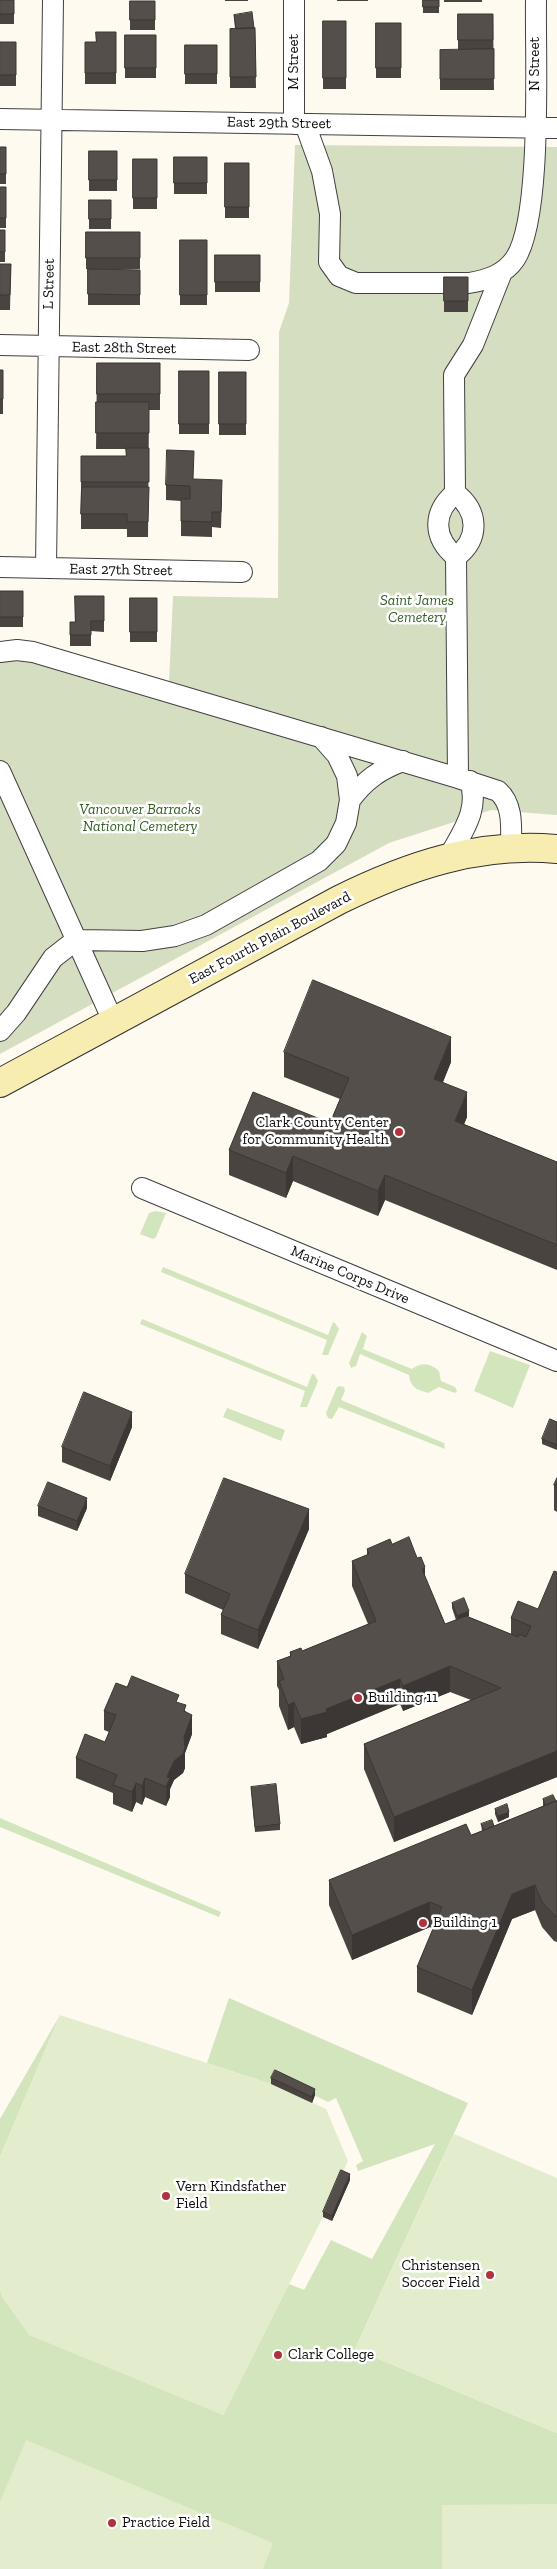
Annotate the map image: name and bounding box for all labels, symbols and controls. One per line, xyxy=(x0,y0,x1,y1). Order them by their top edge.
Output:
street label: M Street xyxy=(285,34,303,90)
street label: N Street xyxy=(526,37,544,91)
street label: East 29th Street xyxy=(227,113,331,133)
street label: L Street xyxy=(40,258,58,310)
street label: East 28th Street xyxy=(72,338,176,358)
street label: East 27th Street xyxy=(69,560,173,580)
park label: Saint James Cemetery xyxy=(380,592,454,627)
park label: Vancouver Barracks National Cemetery xyxy=(79,801,201,836)
street label: East Fourth Plain Boulevard xyxy=(186,888,354,988)
place label: Clark County Center for Community Health xyxy=(243,1114,389,1149)
marker: Clark County Center for Community Health xyxy=(393,1126,405,1138)
street label: Marine Corps Drive xyxy=(288,1242,412,1308)
place label: Building 11 xyxy=(368,1689,438,1707)
marker: Building 11 xyxy=(352,1692,364,1704)
place label: Building 1 xyxy=(433,1914,497,1932)
marker: Building 1 xyxy=(417,1917,429,1929)
place label: Vern Kindsfather Field xyxy=(176,2178,287,2213)
marker: Vern Kindsfather Field xyxy=(160,2190,172,2202)
place label: Christensen Soccer Field xyxy=(401,2257,480,2292)
marker: Christensen Soccer Field xyxy=(484,2269,496,2281)
place label: Clark College xyxy=(288,2346,374,2364)
marker: Clark College xyxy=(272,2349,284,2361)
place label: Practice Field xyxy=(122,2514,210,2532)
marker: Practice Field xyxy=(106,2517,118,2529)

